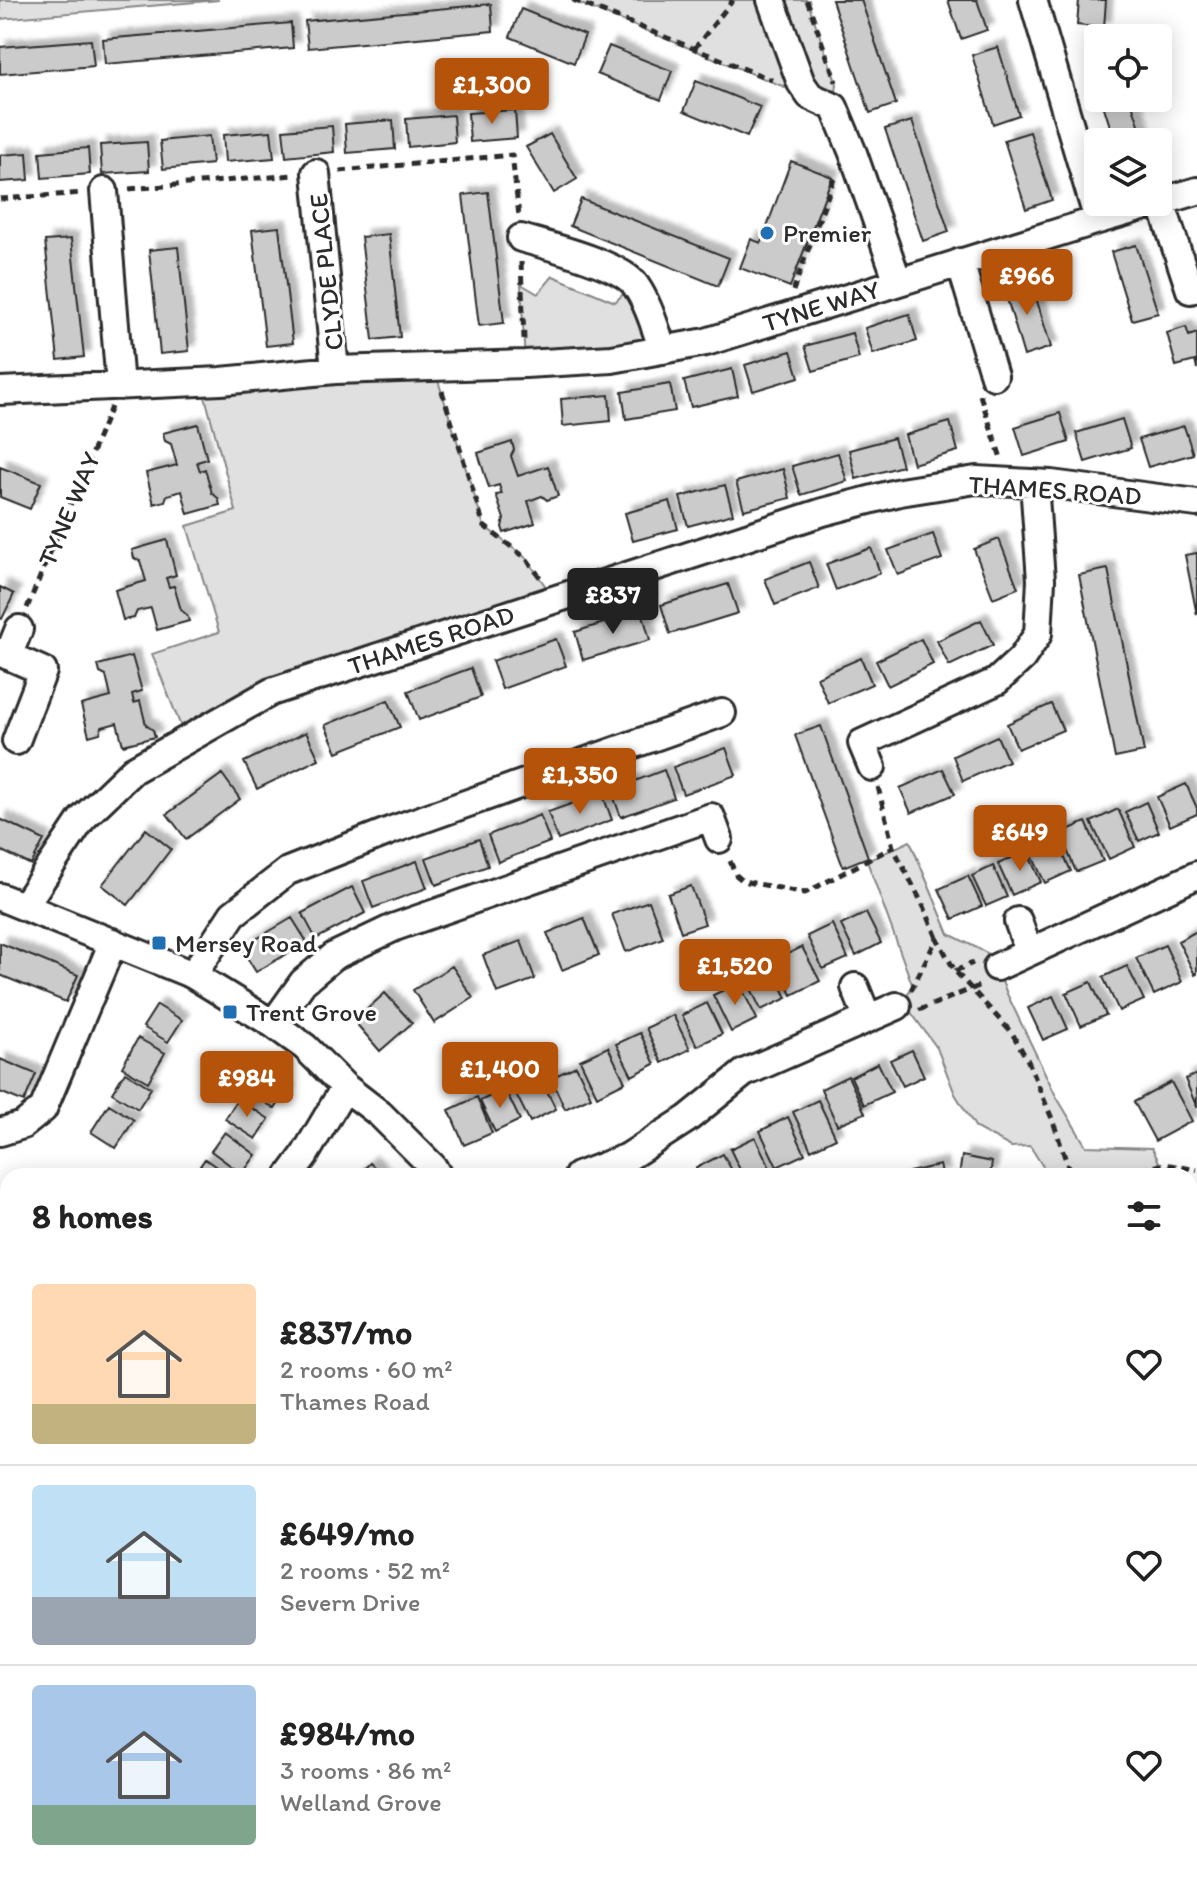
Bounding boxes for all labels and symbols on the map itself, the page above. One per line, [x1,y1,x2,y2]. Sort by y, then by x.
pin: £1,300 [427,58,557,126]
street label: CLYDE PLACE [302,192,350,352]
place label: Premier [783,217,872,249]
marker: Premier [758,224,776,242]
pin: £966 [980,249,1074,317]
street label: TYNE WAY [759,273,884,339]
street label: TYNE WAY [31,447,107,571]
street label: THAMES ROAD [967,468,1143,512]
pin: £837 [566,568,660,636]
street label: THAMES ROAD [344,598,518,682]
pin: £1,350 [515,748,645,816]
pin: £649 [973,805,1067,873]
place label: Mersey Road [175,927,318,959]
marker: Mersey Road [150,934,168,952]
pin: £1,520 [670,939,800,1007]
place label: Trent Grove [246,996,377,1028]
marker: Trent Grove [221,1003,239,1021]
pin: £1,400 [435,1042,565,1110]
pin: £984 [200,1051,294,1119]

